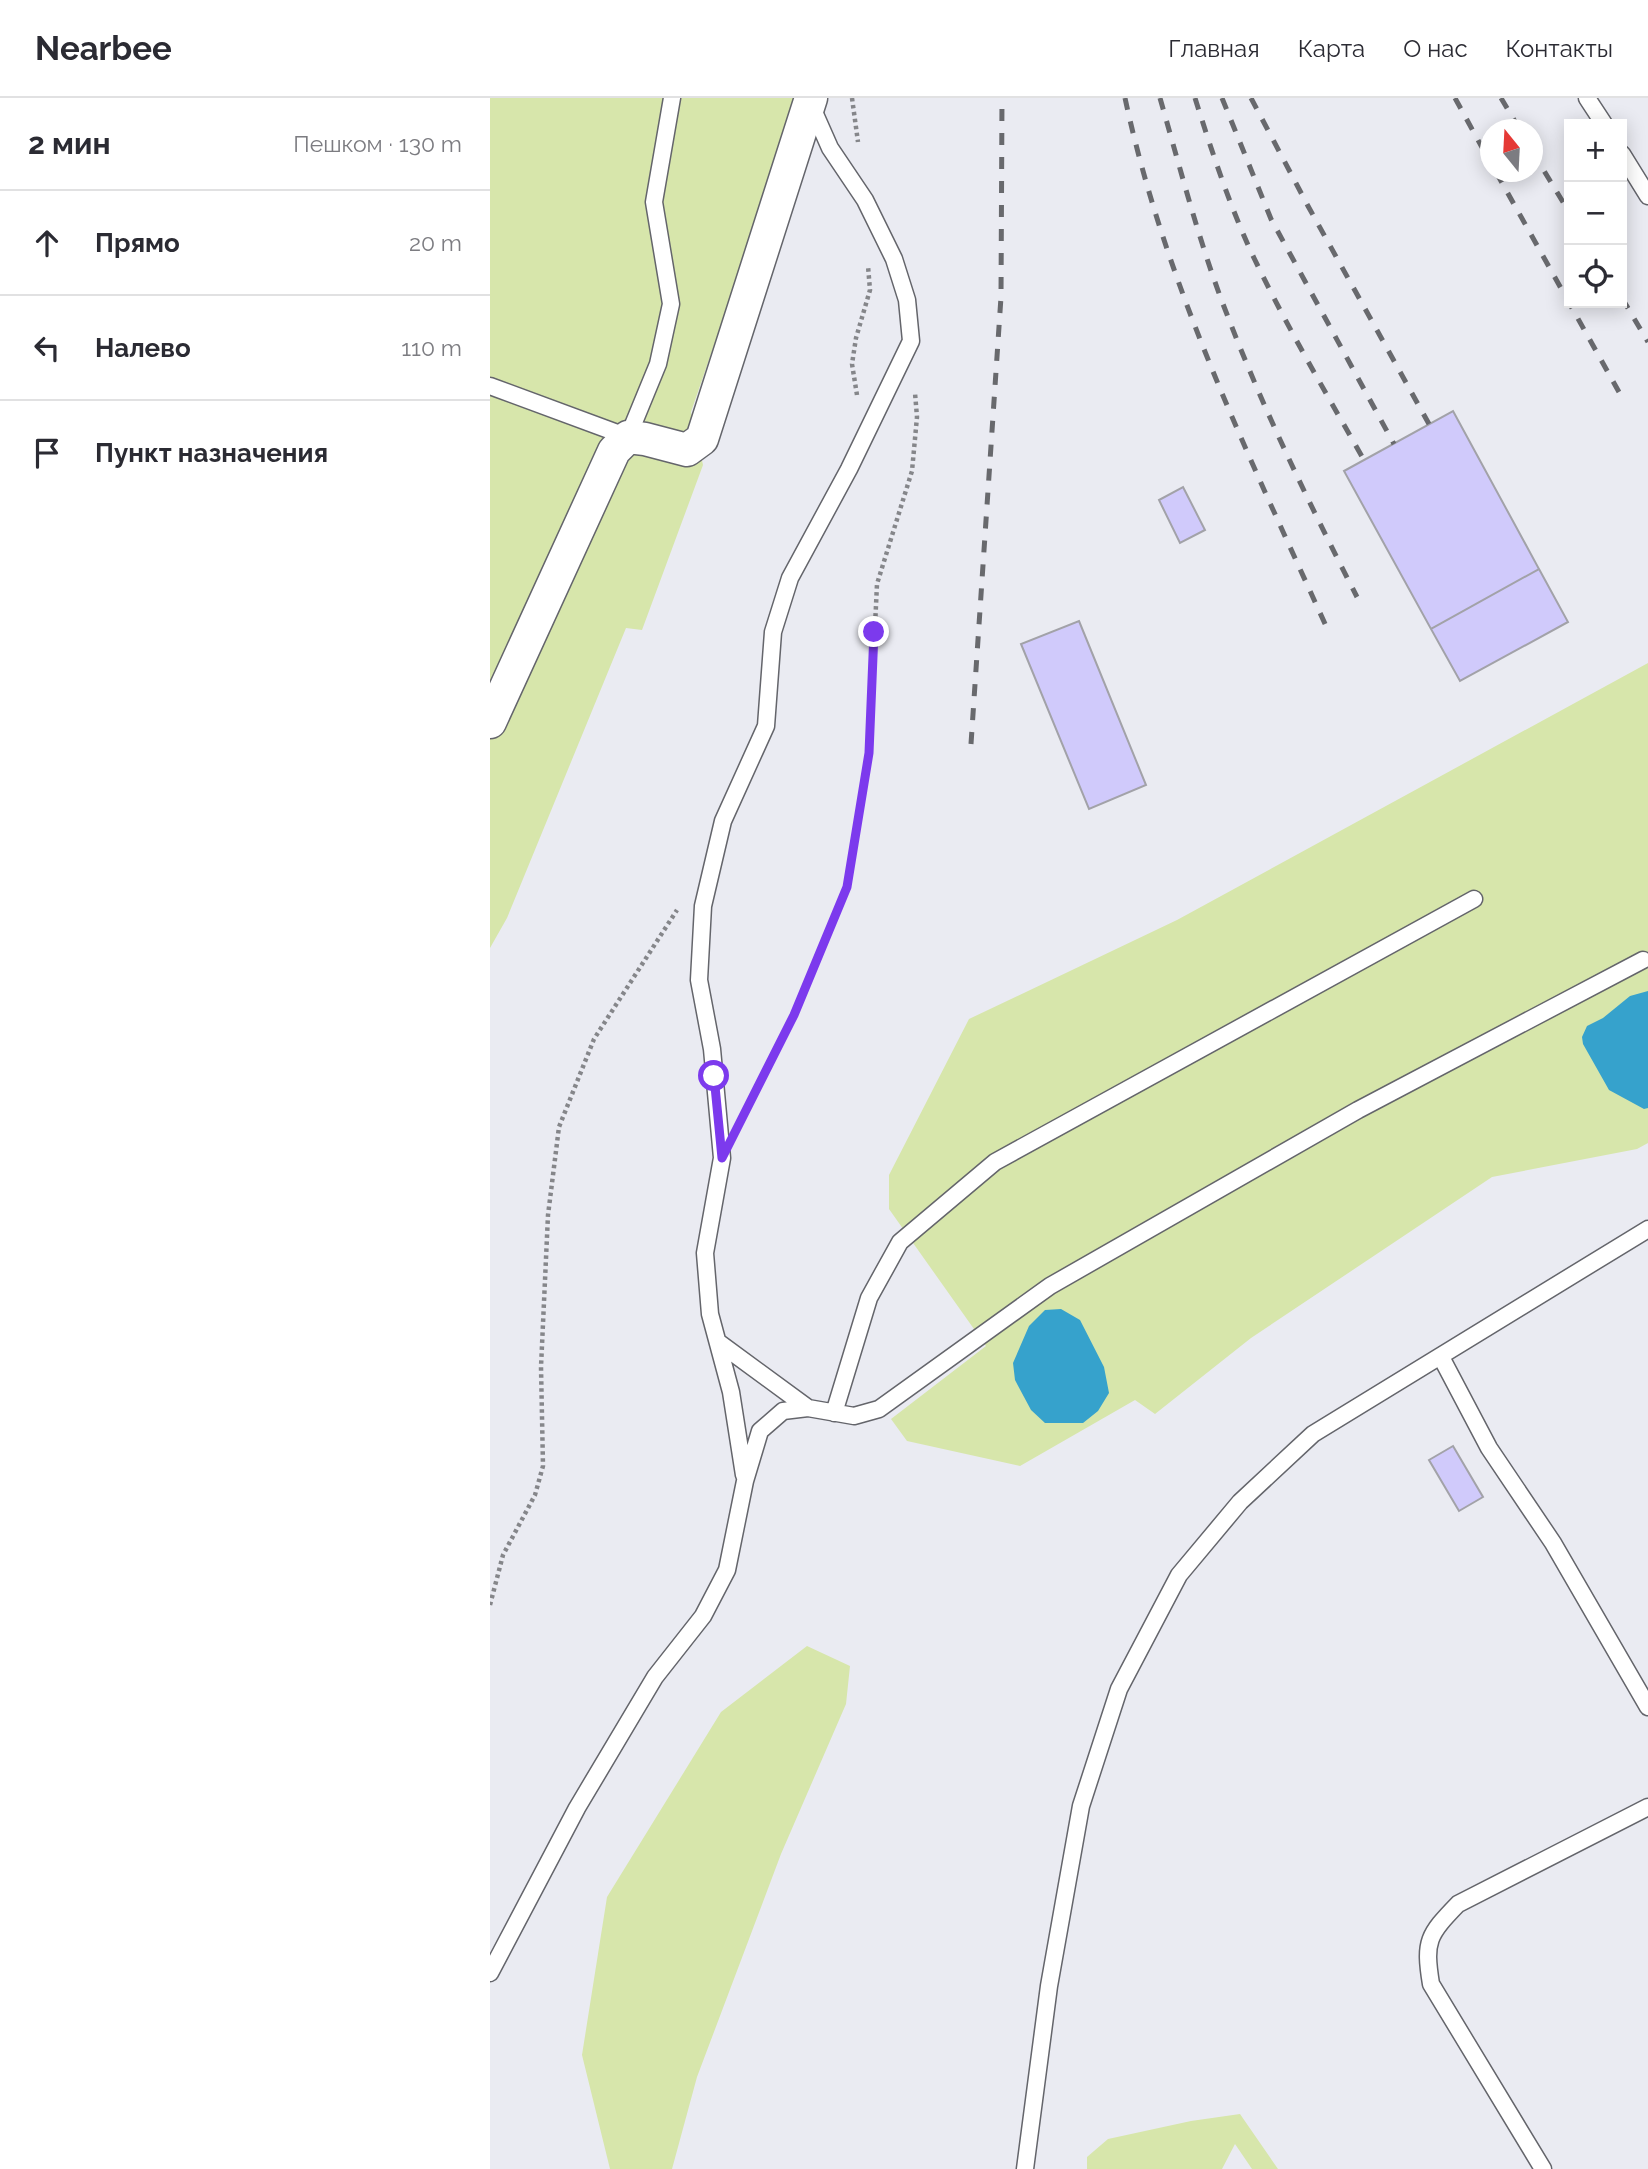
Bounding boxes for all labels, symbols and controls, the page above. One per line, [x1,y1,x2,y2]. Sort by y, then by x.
text: Nearbee [35,29,172,68]
text: Главная [1168,34,1260,63]
text: Карта [1298,34,1365,63]
text: О нас [1403,34,1468,63]
text: Контакты [1506,34,1613,63]
north arrow [1480,119,1543,182]
map controls [1564,119,1627,308]
button: + [1564,119,1627,182]
text: 2 мин [28,126,111,161]
text: Пешком · 130 m [293,130,462,157]
button: − [1564,182,1627,245]
icon: ahead [28,224,66,262]
text: Прямо [95,228,180,258]
text: 20 m [409,229,462,256]
button: locate [1564,245,1627,308]
icon: left [28,329,66,367]
text: Налево [95,333,191,363]
text: 110 m [401,334,462,361]
icon: arrive [28,434,66,472]
text: Пункт назначения [95,438,328,468]
route end [858,616,889,647]
route start [698,1060,729,1091]

